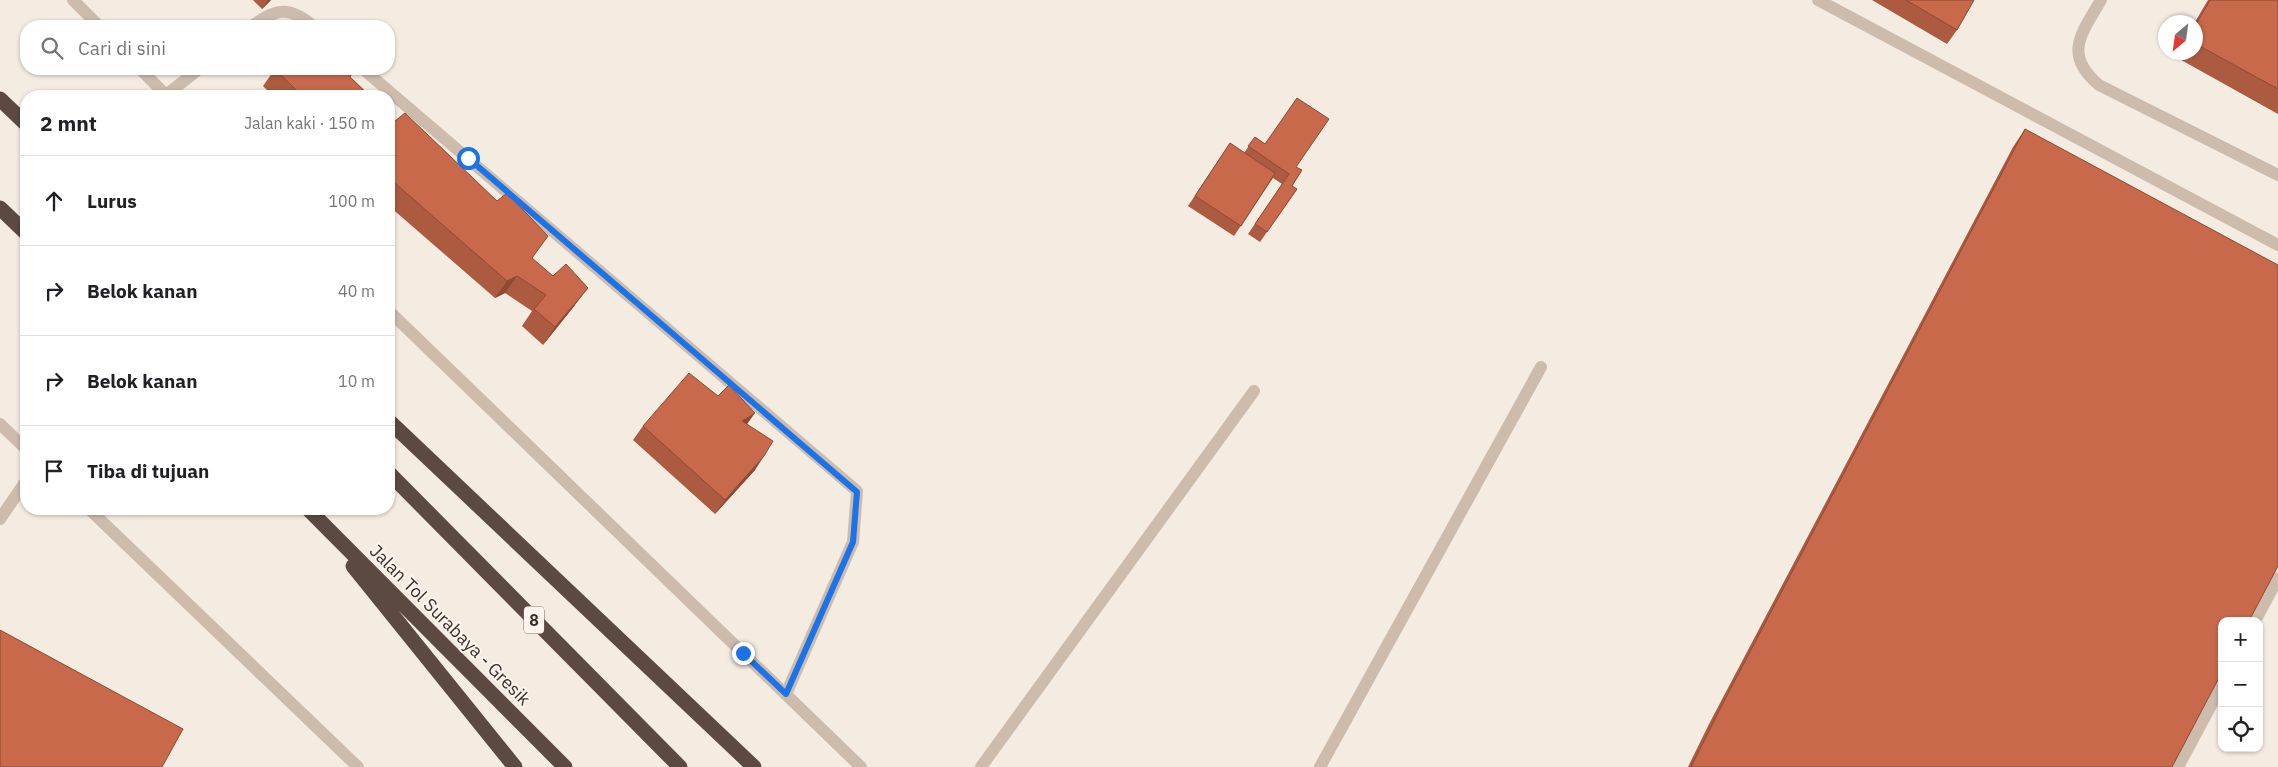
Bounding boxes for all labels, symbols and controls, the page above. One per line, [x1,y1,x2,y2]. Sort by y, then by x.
north arrow [2158,15,2203,60]
search box [20,20,395,75]
icon: search [38,34,66,62]
text: Cari di sini [78,36,166,60]
text: 2 mnt [40,109,97,137]
text: Jalan kaki · 150 m [244,113,375,133]
route start [457,147,480,170]
icon: ahead [40,187,68,215]
text: Lurus [87,189,137,213]
text: 100 m [328,191,375,211]
icon: right [40,277,68,305]
text: Belok kanan [87,279,198,303]
text: 40 m [338,281,375,301]
icon: right [40,367,68,395]
text: Belok kanan [87,369,198,393]
text: 10 m [338,371,375,391]
icon: arrive [40,457,68,485]
text: Tiba di tujuan [87,459,209,483]
street label: Jalan Tol Surabaya - Gresik [365,539,536,710]
road number: 8 [524,606,544,634]
map controls [2218,617,2263,752]
button: + [2218,617,2263,662]
route end [732,642,755,665]
button: − [2218,662,2263,707]
button: locate [2218,707,2263,752]

